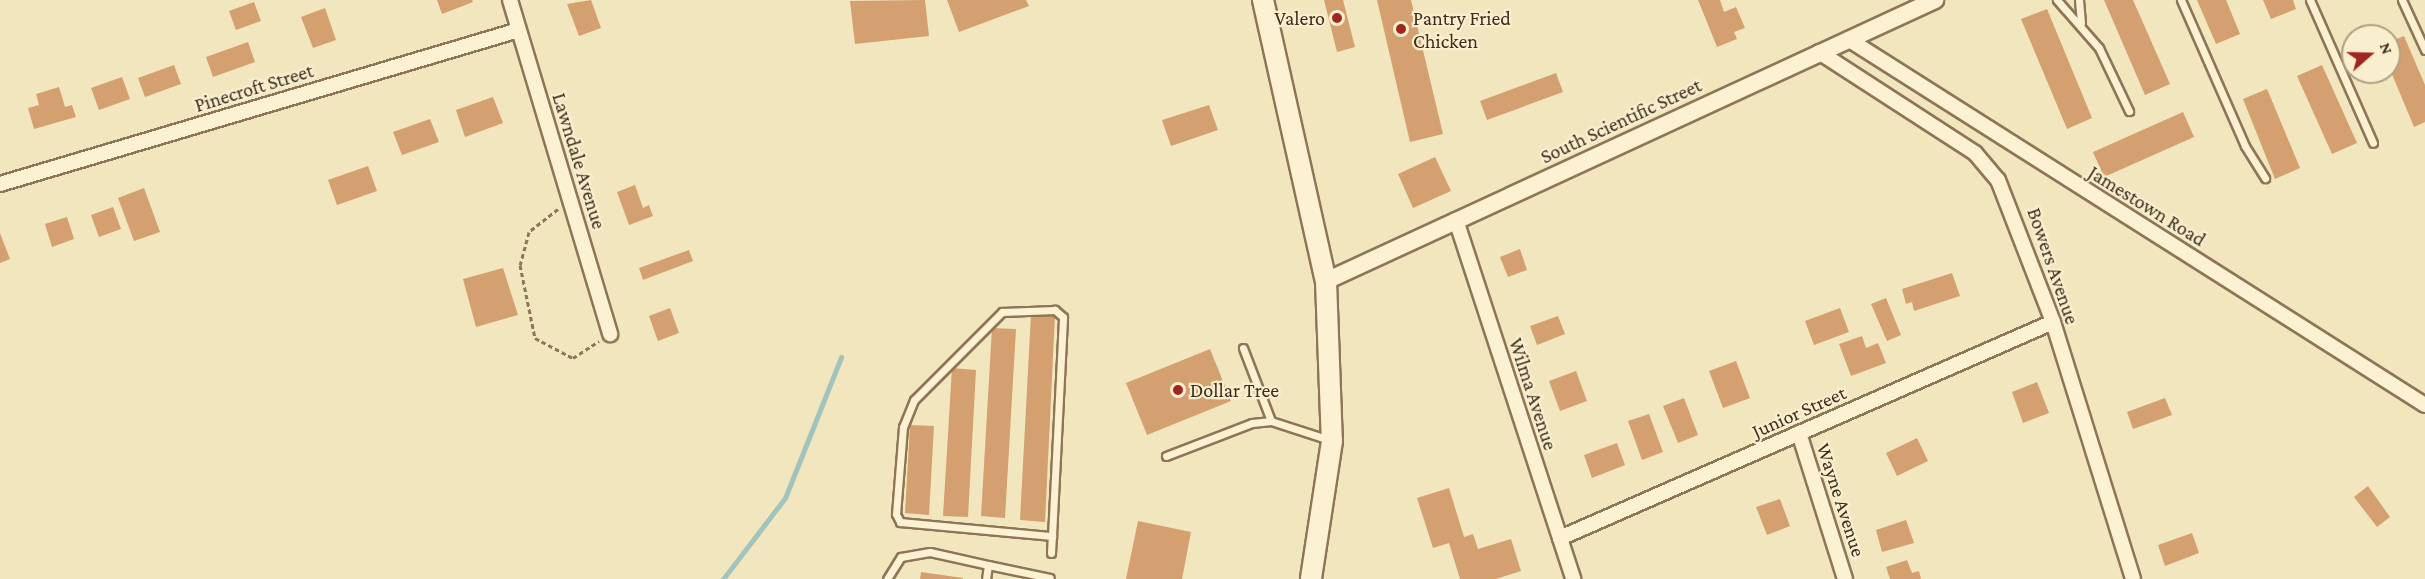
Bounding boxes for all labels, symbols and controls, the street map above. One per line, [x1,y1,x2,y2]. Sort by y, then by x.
place label: Valero [1275,6,1325,30]
place label: Pantry Fried Chicken [1413,6,1511,53]
marker: Valero [1330,11,1344,25]
marker: Pantry Fried Chicken [1394,22,1408,36]
north arrow [2341,24,2401,84]
text: N [2377,40,2396,56]
street label: Pinecroft Street [192,59,316,117]
street label: South Scientific Street [1537,73,1705,169]
street label: Lawndale Avenue [547,90,611,232]
street label: Jamestown Road [2084,160,2210,252]
street label: Bowers Avenue [2022,205,2084,327]
street label: Wilma Avenue [1504,335,1562,453]
place label: Dollar Tree [1190,378,1279,402]
street label: Junior Street [1748,381,1850,443]
marker: Dollar Tree [1171,383,1185,397]
street label: Wayne Avenue [1811,440,1871,560]

